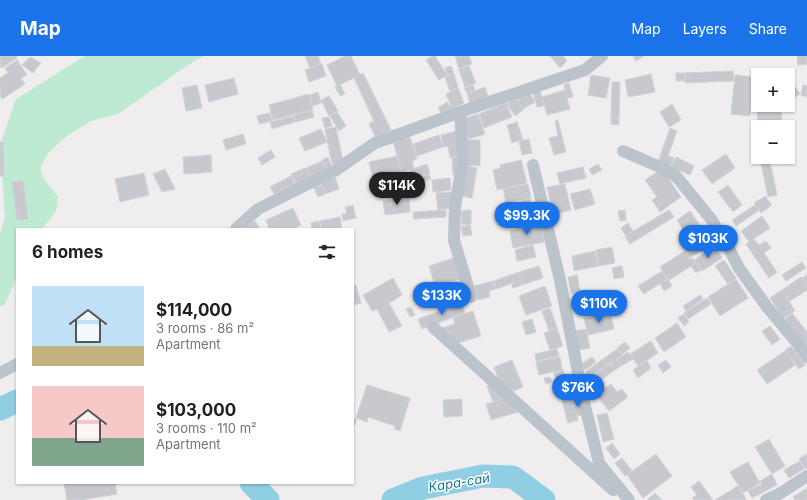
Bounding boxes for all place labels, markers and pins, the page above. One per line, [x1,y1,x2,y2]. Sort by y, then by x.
pin: $114K [369,172,425,206]
pin: $99.3K [494,202,560,236]
pin: $103K [680,225,736,259]
pin: $133K [414,282,470,316]
pin: $110K [571,290,627,324]
pin: $76K [554,374,602,408]

